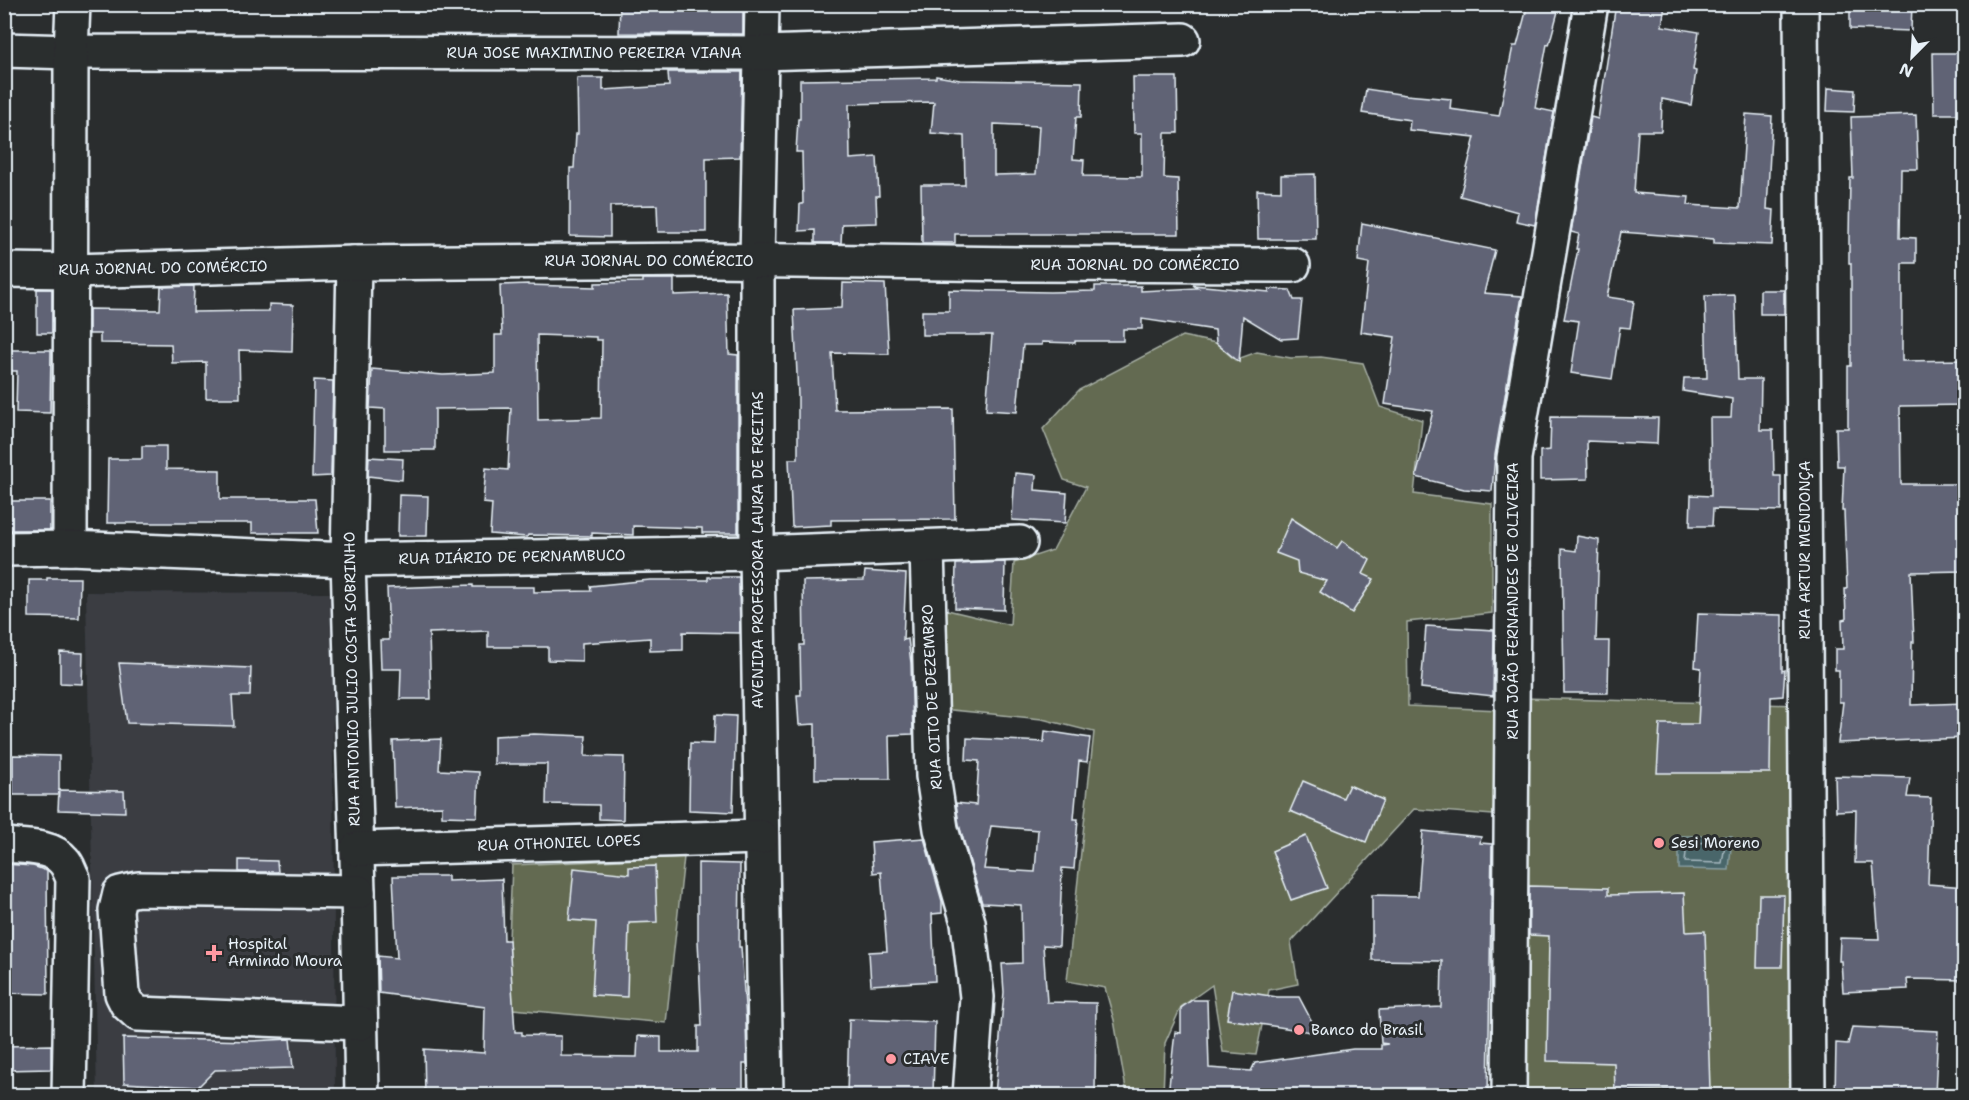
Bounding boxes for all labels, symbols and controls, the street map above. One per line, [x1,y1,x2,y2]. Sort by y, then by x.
north arrow [1882,27,1942,87]
street label: RUA JOSE MAXIMINO PEREIRA VIANA [446,43,742,63]
text: N [1896,58,1916,82]
street label: RUA JORNAL DO COMÉRCIO [544,250,754,271]
street label: RUA JORNAL DO COMÉRCIO [1030,254,1240,275]
street label: RUA JORNAL DO COMÉRCIO [58,255,268,280]
street label: AVENIDA PROFESSORA LAURA DE FREITAS [748,391,768,709]
street label: RUA ARTUR MENDONÇA [1795,461,1815,639]
street label: RUA JOÃO FERNANDES DE OLIVEIRA [1501,462,1523,740]
street label: RUA ANTONIO JULIO COSTA SOBRINHO [339,531,365,827]
street label: RUA DIÁRIO DE PERNAMBUCO [398,544,626,569]
street label: RUA OITO DE DEZEMBRO [917,604,947,790]
street label: RUA OTHONIEL LOPES [477,830,641,856]
place label: Sesi Moreno [1671,833,1760,853]
marker: Sesi Moreno [1652,836,1666,850]
place label: Hospital Armindo Moura [228,934,343,971]
marker: Hospital Armindo Moura [205,944,223,962]
place label: Banco do Brasil [1311,1020,1423,1040]
marker: Banco do Brasil [1292,1023,1306,1037]
place label: CIAVE [903,1049,950,1069]
marker: CIAVE [884,1052,898,1066]

